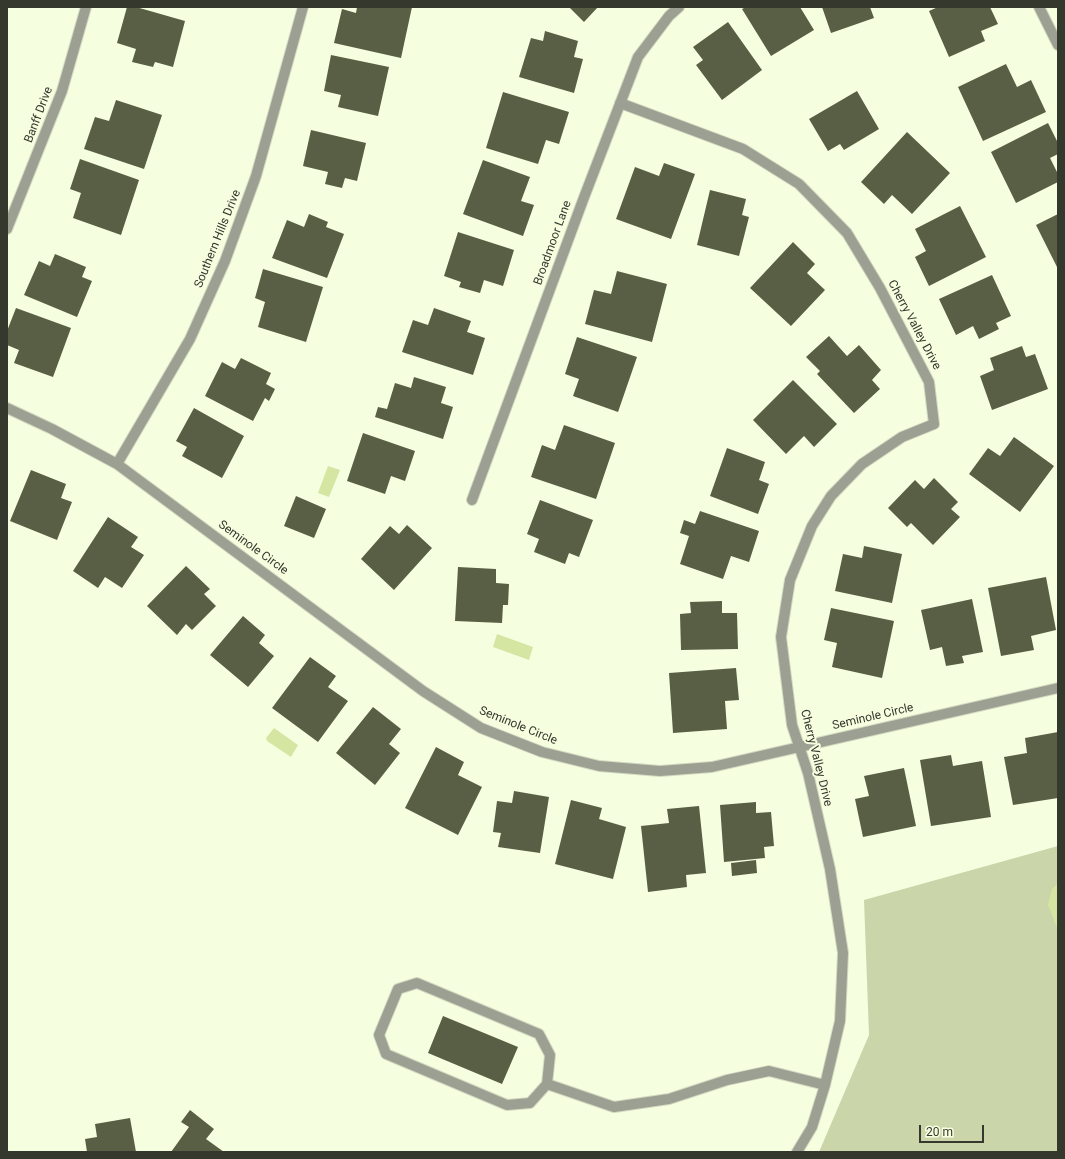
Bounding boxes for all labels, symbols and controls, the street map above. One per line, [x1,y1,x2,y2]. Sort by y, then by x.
street label: Banff Drive [22,85,56,145]
street label: Southern Hills Drive [192,188,244,290]
street label: Broadmoor Lane [531,199,575,287]
street label: Cherry Valley Drive [884,278,944,372]
street label: Seminole Circle [215,518,291,578]
street label: Seminole Circle [831,701,915,733]
street label: Seminole Circle [477,704,559,748]
street label: Cherry Valley Drive [797,708,835,808]
scale bar [921,1117,986,1143]
text: 20 m [926,1125,953,1139]

